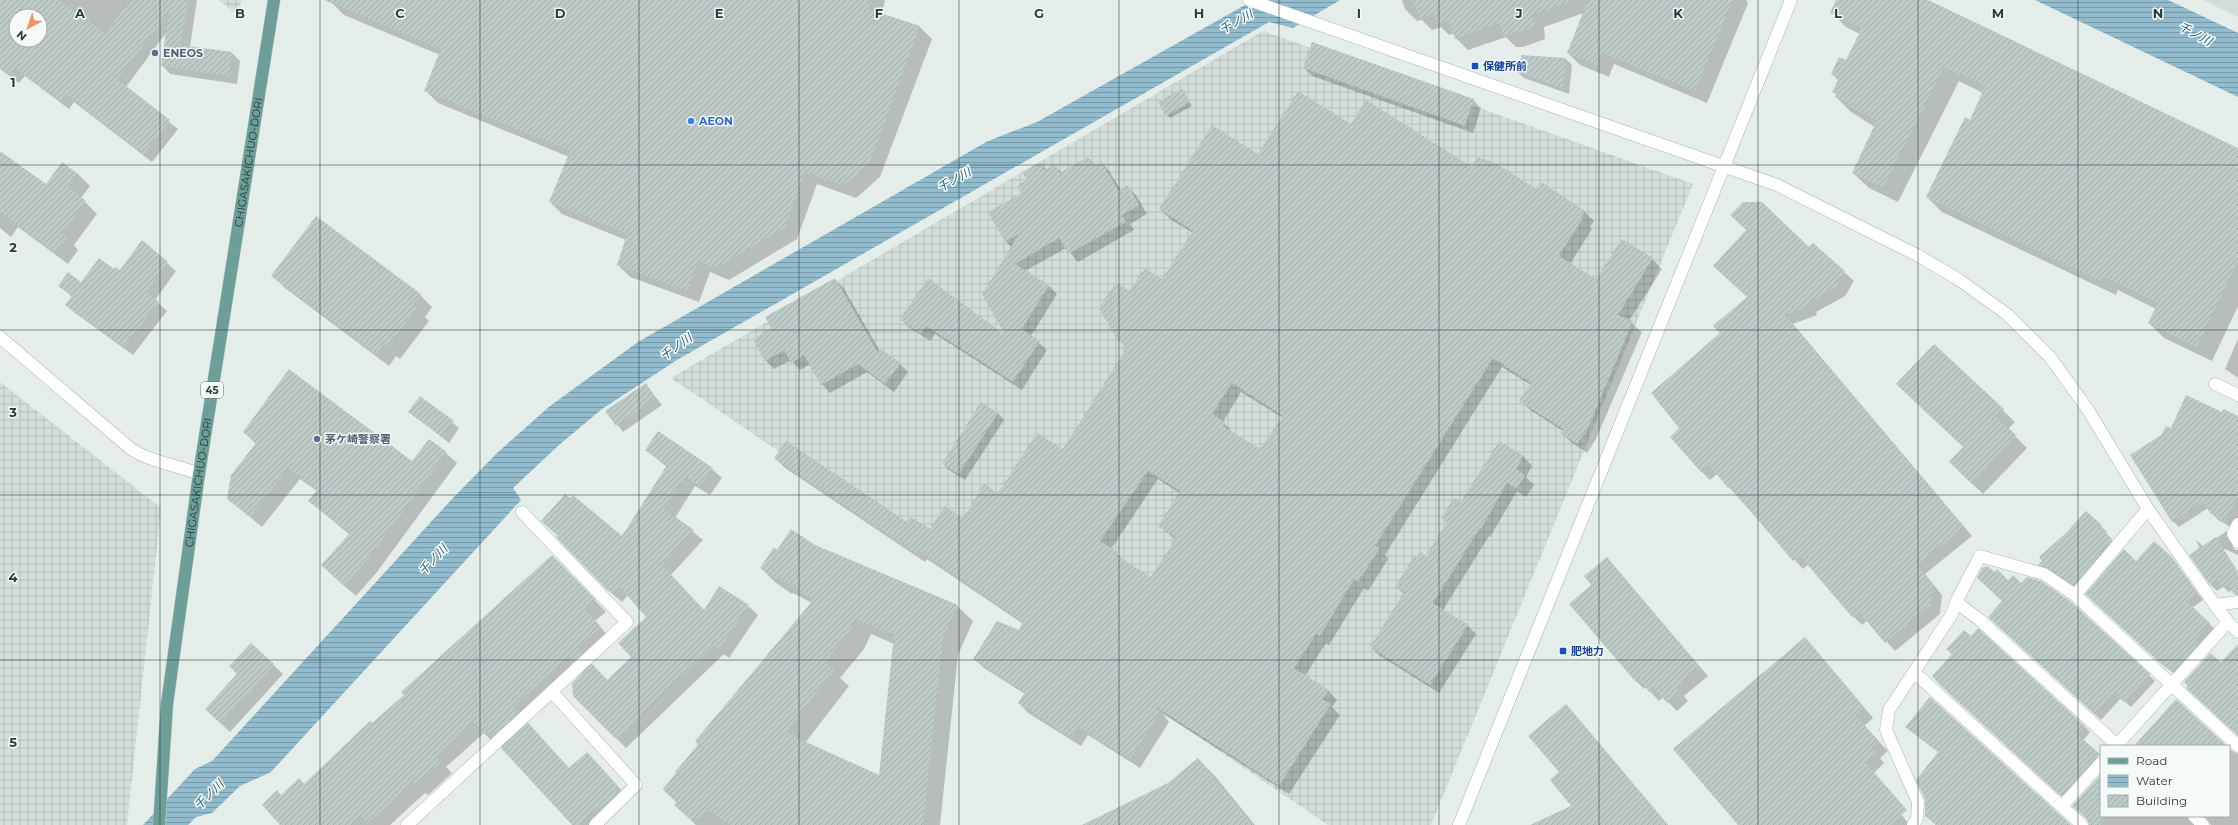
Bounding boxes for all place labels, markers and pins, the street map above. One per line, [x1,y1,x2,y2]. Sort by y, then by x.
place label: ENEOS [163,46,203,60]
marker: ENEOS [150,48,160,58]
place label: 保健所前 [1483,59,1527,73]
marker: 保健所前 [1470,61,1480,71]
place label: AEON [698,114,733,128]
marker: AEON [686,116,696,126]
place label: 茅ケ崎警察署 [325,432,391,446]
marker: 茅ケ崎警察署 [312,434,322,444]
place label: 肥地力 [1571,644,1604,658]
marker: 肥地力 [1558,646,1568,656]

